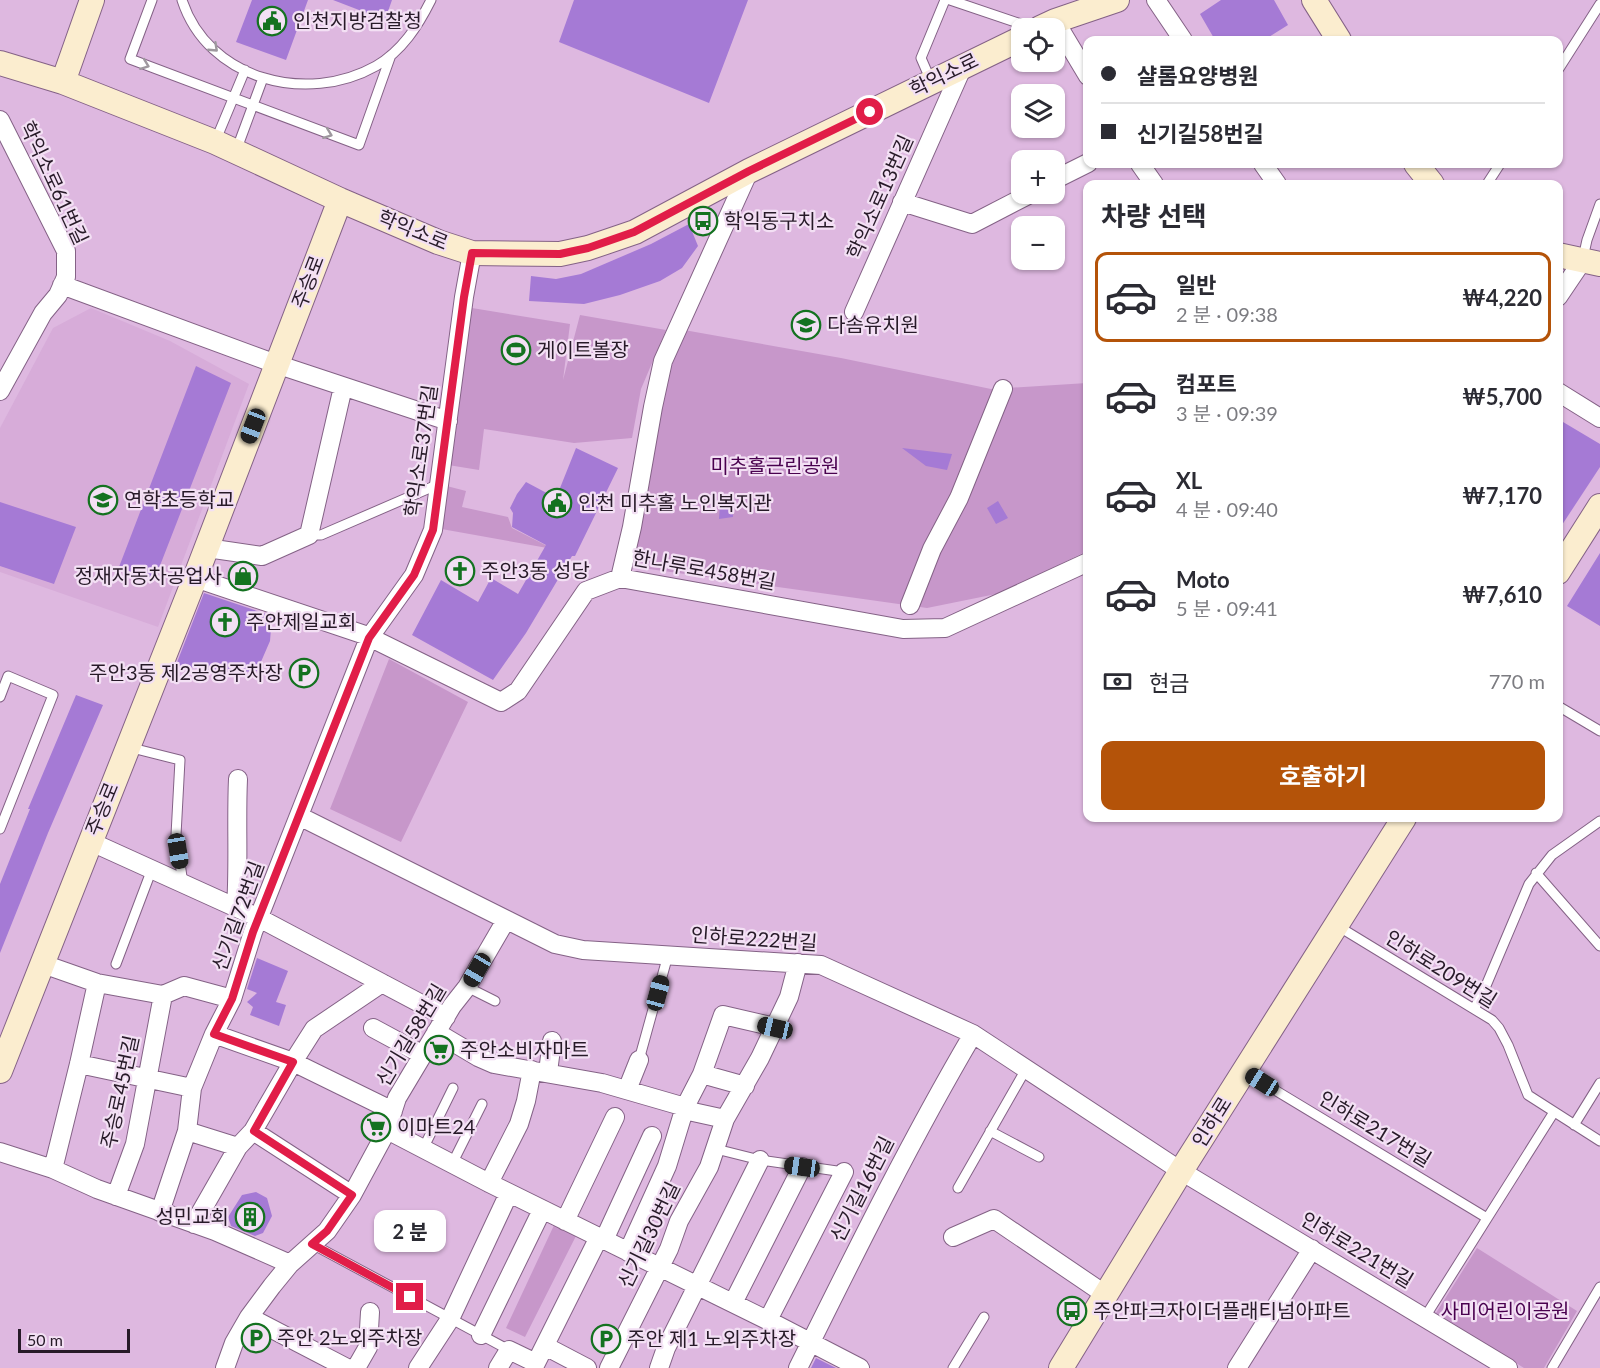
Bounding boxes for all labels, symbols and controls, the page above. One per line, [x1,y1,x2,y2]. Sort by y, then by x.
public building icon: 인천지방검찰청 [256,5,288,37]
place label: 인천지방검찰청 [293,8,422,32]
map controls [1011,18,1065,270]
button: locate [1011,18,1065,72]
one-way arrow [207,40,218,51]
street label: 학익소로 [905,47,982,101]
one-way arrow [139,58,150,70]
text: 샬롬요양병원 [1137,62,1258,89]
button: layers [1011,84,1065,138]
route start [856,98,883,125]
street label: 학익소로61번길 [16,117,94,248]
text: 신기길58번길 [1137,120,1264,147]
one-way arrow [322,127,333,139]
street label: 학익소로13번길 [841,131,917,263]
button: + [1011,150,1065,204]
text: 차량 선택 [1101,199,1207,232]
street label: 학익소로 [375,204,452,254]
bus stop icon: 학익동구치소 [687,205,719,237]
place label: 학익동구치소 [724,208,834,232]
button: − [1011,216,1065,270]
street label: 주승로 [286,252,328,312]
icon: car [1104,270,1158,324]
text: 일반 [1176,271,1216,298]
text: ₩4,220 [1462,284,1542,311]
text: 2 분 · 09:38 [1176,302,1278,326]
school or university icon: 다솜유치원 [790,309,822,341]
place label: 다솜유치원 [827,312,919,336]
sports icon: 게이트볼장 [500,334,532,366]
place label: 게이트볼장 [537,337,629,361]
icon: car [1104,369,1158,423]
text: 컴포트 [1176,370,1237,397]
street label: 학익소로37번길 [399,383,441,519]
text: ₩5,700 [1462,383,1542,410]
text: 3 분 · 09:39 [1176,401,1278,425]
car [238,406,268,446]
park label: 미추홀근린공원 [711,453,839,477]
text: XL [1176,467,1202,494]
icon: car [1104,468,1158,522]
text: ₩7,170 [1462,482,1542,509]
school or university icon: 연학초등학교 [87,484,119,516]
place label: 연학초등학교 [124,487,234,511]
public building icon: 인천 미추홀 노인복지관 [541,487,573,519]
place label: 인천 미추홀 노인복지관 [578,490,772,514]
text: 4 분 · 09:40 [1176,497,1278,521]
street label: 한나루로458번길 [631,545,778,593]
church icon: 주안3동 성당 [444,555,476,587]
place label: 주안3동 성당 [481,558,590,582]
shop icon: 정재자동차공업사 [227,560,259,592]
place label: 정재자동차공업사 [75,563,222,587]
text: Moto [1176,566,1230,593]
icon: car [1104,567,1158,621]
text: ₩7,610 [1462,581,1542,608]
text: 5 분 · 09:41 [1176,596,1278,620]
church icon: 주안제일교회 [209,606,241,638]
place label: 주안제일교회 [246,609,356,633]
parking icon: 주안3동 제2공영주차장 [288,657,320,689]
place label: 주안3동 제2공영주차장 [89,660,283,684]
icon: cash [1101,665,1134,698]
text: 현금 [1149,669,1189,696]
text: 770 m [1489,669,1545,693]
button: 호출하기 [1101,741,1545,810]
street label: 주승로 [80,779,123,839]
car [166,832,190,870]
street label: 신기길72번길 [206,857,268,974]
street label: 인하로222번길 [690,922,818,954]
street label: 인하로209번길 [1381,924,1502,1012]
car [460,950,494,990]
car [645,973,671,1013]
street label: 신기길58번길 [370,979,450,1090]
car [755,1015,795,1041]
street label: 주승로45번길 [95,1033,143,1151]
supermarket icon: 주안소비자마트 [423,1034,455,1066]
place label: 주안소비자마트 [460,1037,589,1061]
car [1242,1065,1282,1099]
street label: 인하로217번길 [1315,1085,1436,1171]
street label: 인하로 [1186,1092,1236,1151]
supermarket icon: 이마트24 [360,1111,392,1143]
place label: 이마트24 [397,1114,476,1138]
street label: 신기길16번길 [824,1132,898,1245]
car [783,1156,821,1178]
street label: 신기길30번길 [612,1178,684,1292]
building icon: 성민교회 [234,1201,266,1233]
place label: 성민교회 [155,1204,229,1228]
street label: 인하로221번길 [1297,1206,1418,1292]
callout: 2 분 [374,1210,446,1252]
text: 2 분 [393,1219,427,1243]
route end [396,1283,423,1310]
bus stop icon: 주안파크자이더플래티넘아파트 [1056,1295,1088,1327]
place label: 주안파크자이더플래티넘아파트 [1093,1298,1351,1322]
park label: 사미어린이공원 [1441,1298,1569,1322]
parking icon: 주안 2노외주차장 [240,1322,272,1354]
parking icon: 주안 제1 노외주차장 [590,1323,622,1355]
place label: 주안 2노외주차장 [277,1325,423,1349]
scale bar [18,1326,130,1354]
place label: 주안 제1 노외주차장 [627,1326,796,1350]
text: 50 m [27,1330,63,1349]

